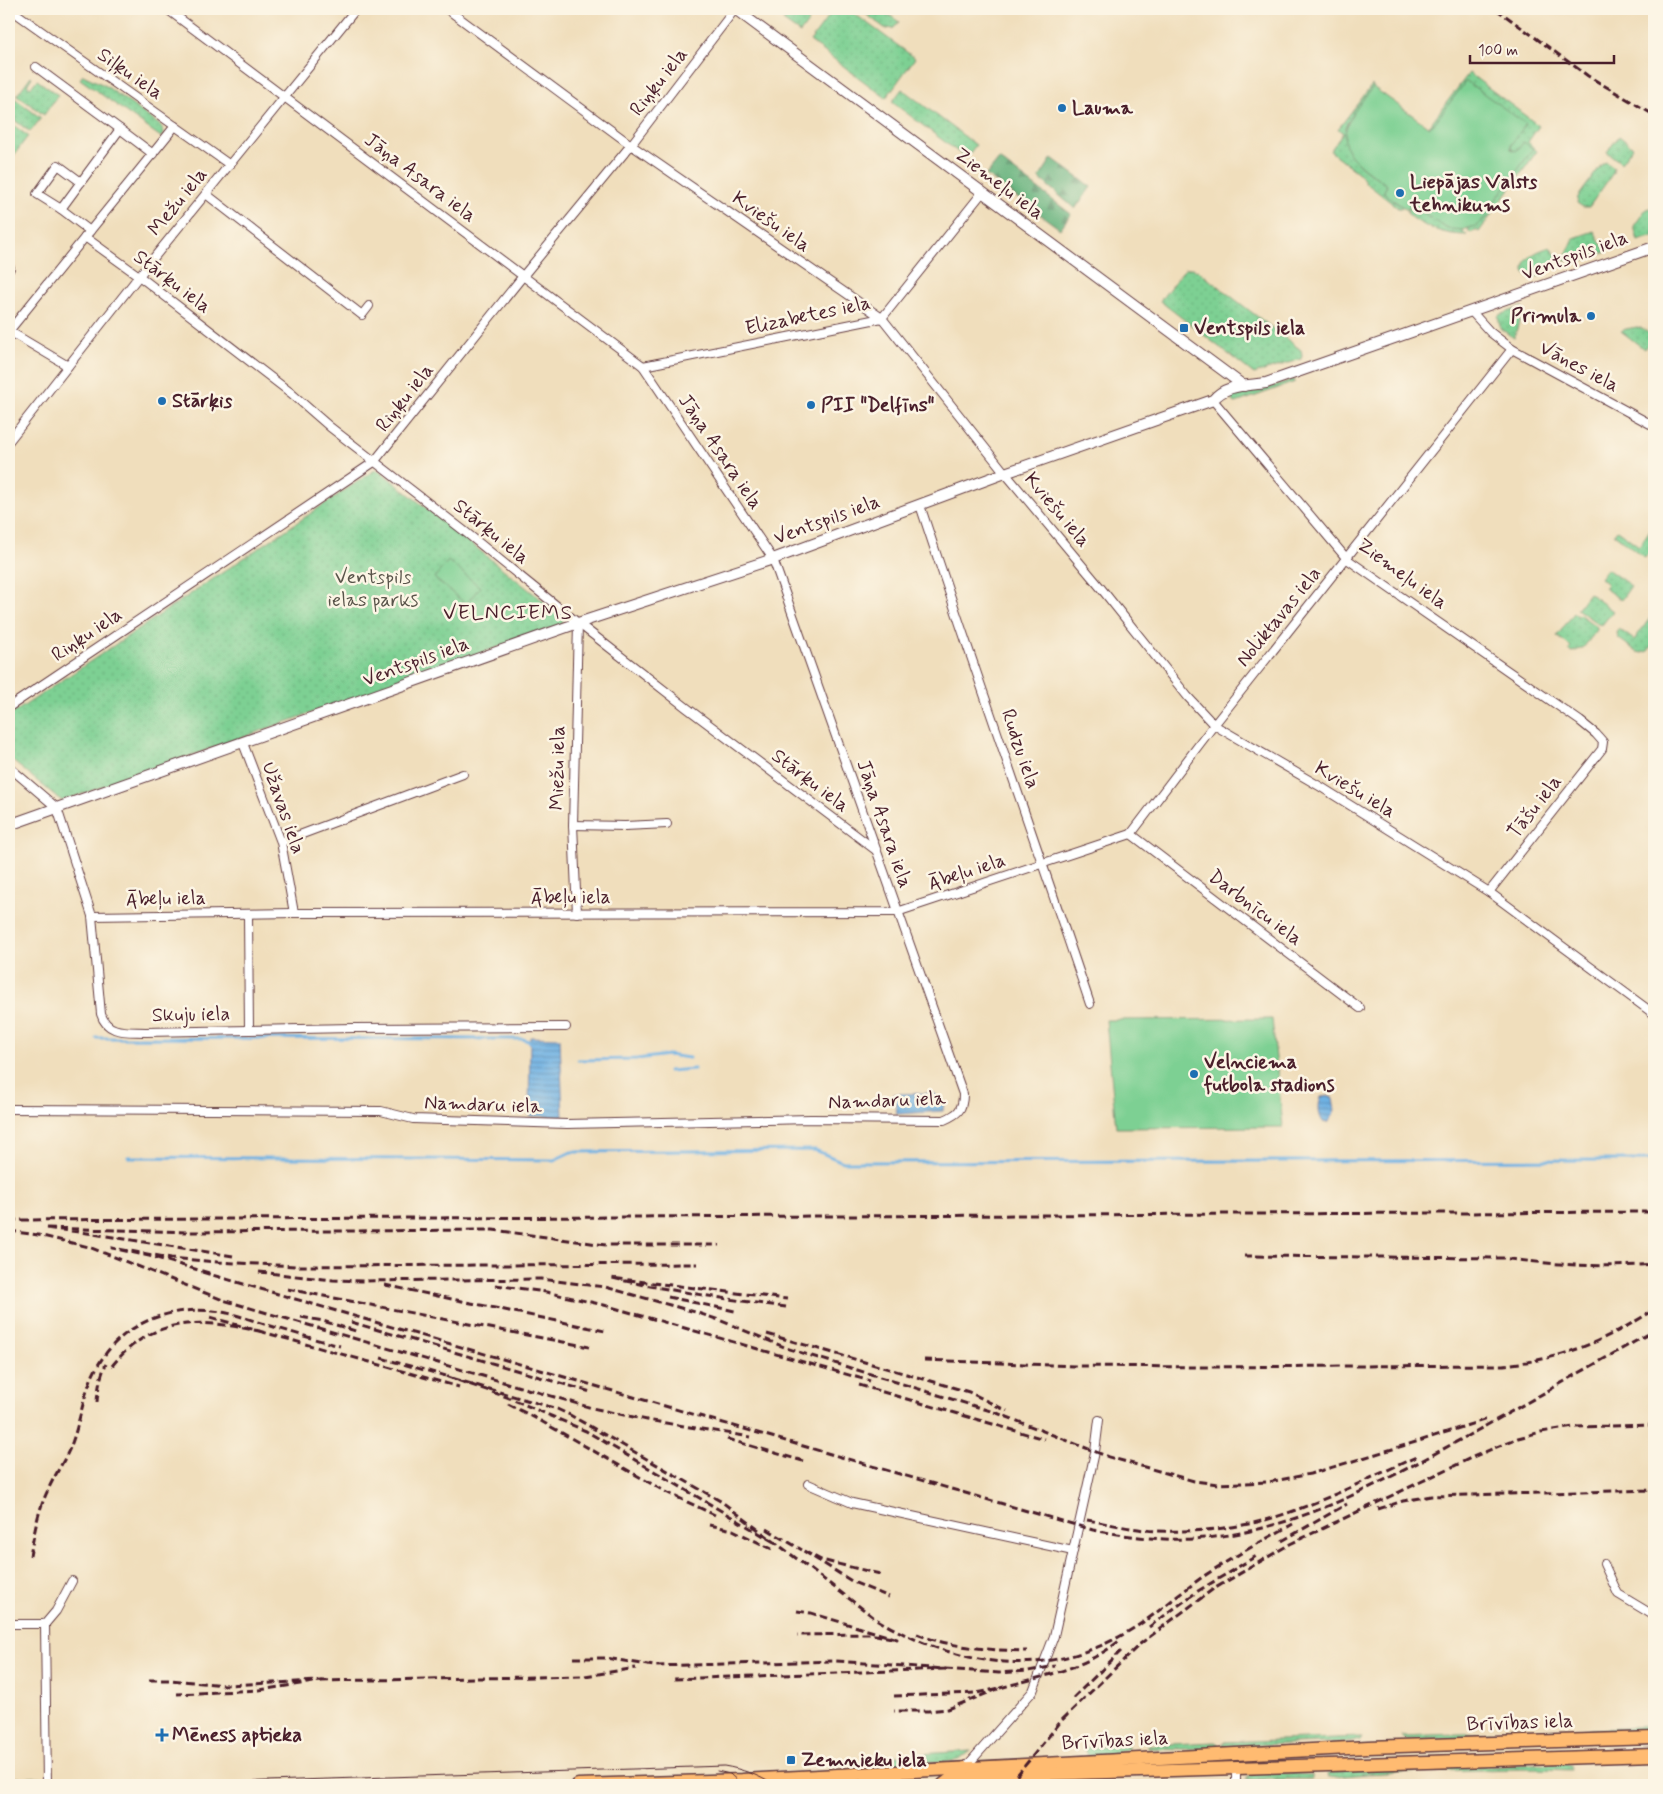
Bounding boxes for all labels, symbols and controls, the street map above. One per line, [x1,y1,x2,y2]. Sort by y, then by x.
scale bar [1470,32,1614,64]
text: 100 m [1478,41,1518,61]
street label: Siļķu iela [92,42,168,106]
street label: Riņķu iela [624,42,694,122]
place label: Lauma [1072,95,1134,122]
marker: Lauma [1056,102,1068,114]
street label: Jāņa Asara iela [358,127,482,229]
street label: Ziemeļu iela [949,141,1049,227]
street label: Mežu iela [142,162,214,242]
place label: Liepājas Valsts tehnikums [1409,169,1538,219]
street label: Kviešu iela [726,185,816,259]
marker: Liepājas Valsts tehnikums [1394,187,1406,199]
street label: Ventspils iela [1518,224,1632,288]
street label: Stārķu iela [128,244,216,320]
street label: Elizabetes iela [743,290,873,342]
place label: Primula [1511,303,1582,330]
marker: Primula [1585,310,1597,322]
place label: Ventspils iela [1194,315,1305,342]
marker: Ventspils iela [1178,322,1190,334]
street label: Vānes iela [1535,335,1623,399]
street label: Riņķu iela [370,358,440,438]
place label: Stārķis [172,388,232,415]
street label: Jāņa Asara iela [671,389,769,515]
place label: PII "Delfīns" [821,392,935,419]
marker: Stārķis [156,395,168,407]
marker: PII "Delfīns" [805,399,817,411]
street label: Kviešu iela [1018,467,1096,553]
street label: Ventspils iela [770,488,884,552]
street label: Stārķu iela [447,493,535,571]
street label: Ziemeļu iela [1351,532,1453,616]
street label: Noliktavas iela [1230,561,1328,673]
park label: Ventspils ielas parks [328,564,419,614]
district label: VELNCIEMS [443,599,573,627]
street label: Riņķu iela [46,601,128,669]
street label: Ventspils iela [359,630,473,694]
street label: Rudzu iela [994,706,1046,792]
street label: Miežu iela [544,725,572,811]
street label: Stārķu iela [766,743,854,819]
street label: Kviešu iela [1309,755,1401,825]
street label: Jāņa Asara iela [849,756,919,892]
street label: Užavas iela [255,758,311,858]
street label: Tāšu iela [1502,769,1568,845]
street label: Ābeļu iela [925,847,1009,897]
street label: Darbnīcu iela [1202,864,1308,952]
street label: Ābeļu iela [531,884,611,911]
street label: Ābeļu iela [126,885,206,913]
street label: Skuju iela [152,1001,230,1029]
place label: Velnciema futbola stadions [1203,1049,1335,1099]
marker: Velnciema futbola stadions [1188,1068,1200,1080]
street label: Namdaru iela [828,1085,947,1117]
street label: Namdaru iela [424,1089,543,1121]
street label: Brīvības iela [1466,1708,1574,1738]
place label: Mēness aptieka [172,1722,302,1749]
street label: Brīvības iela [1061,1725,1169,1757]
marker: Mēness aptieka [156,1729,168,1741]
place label: Zemnieku iela [801,1747,927,1774]
marker: Zemnieku iela [785,1754,797,1766]

